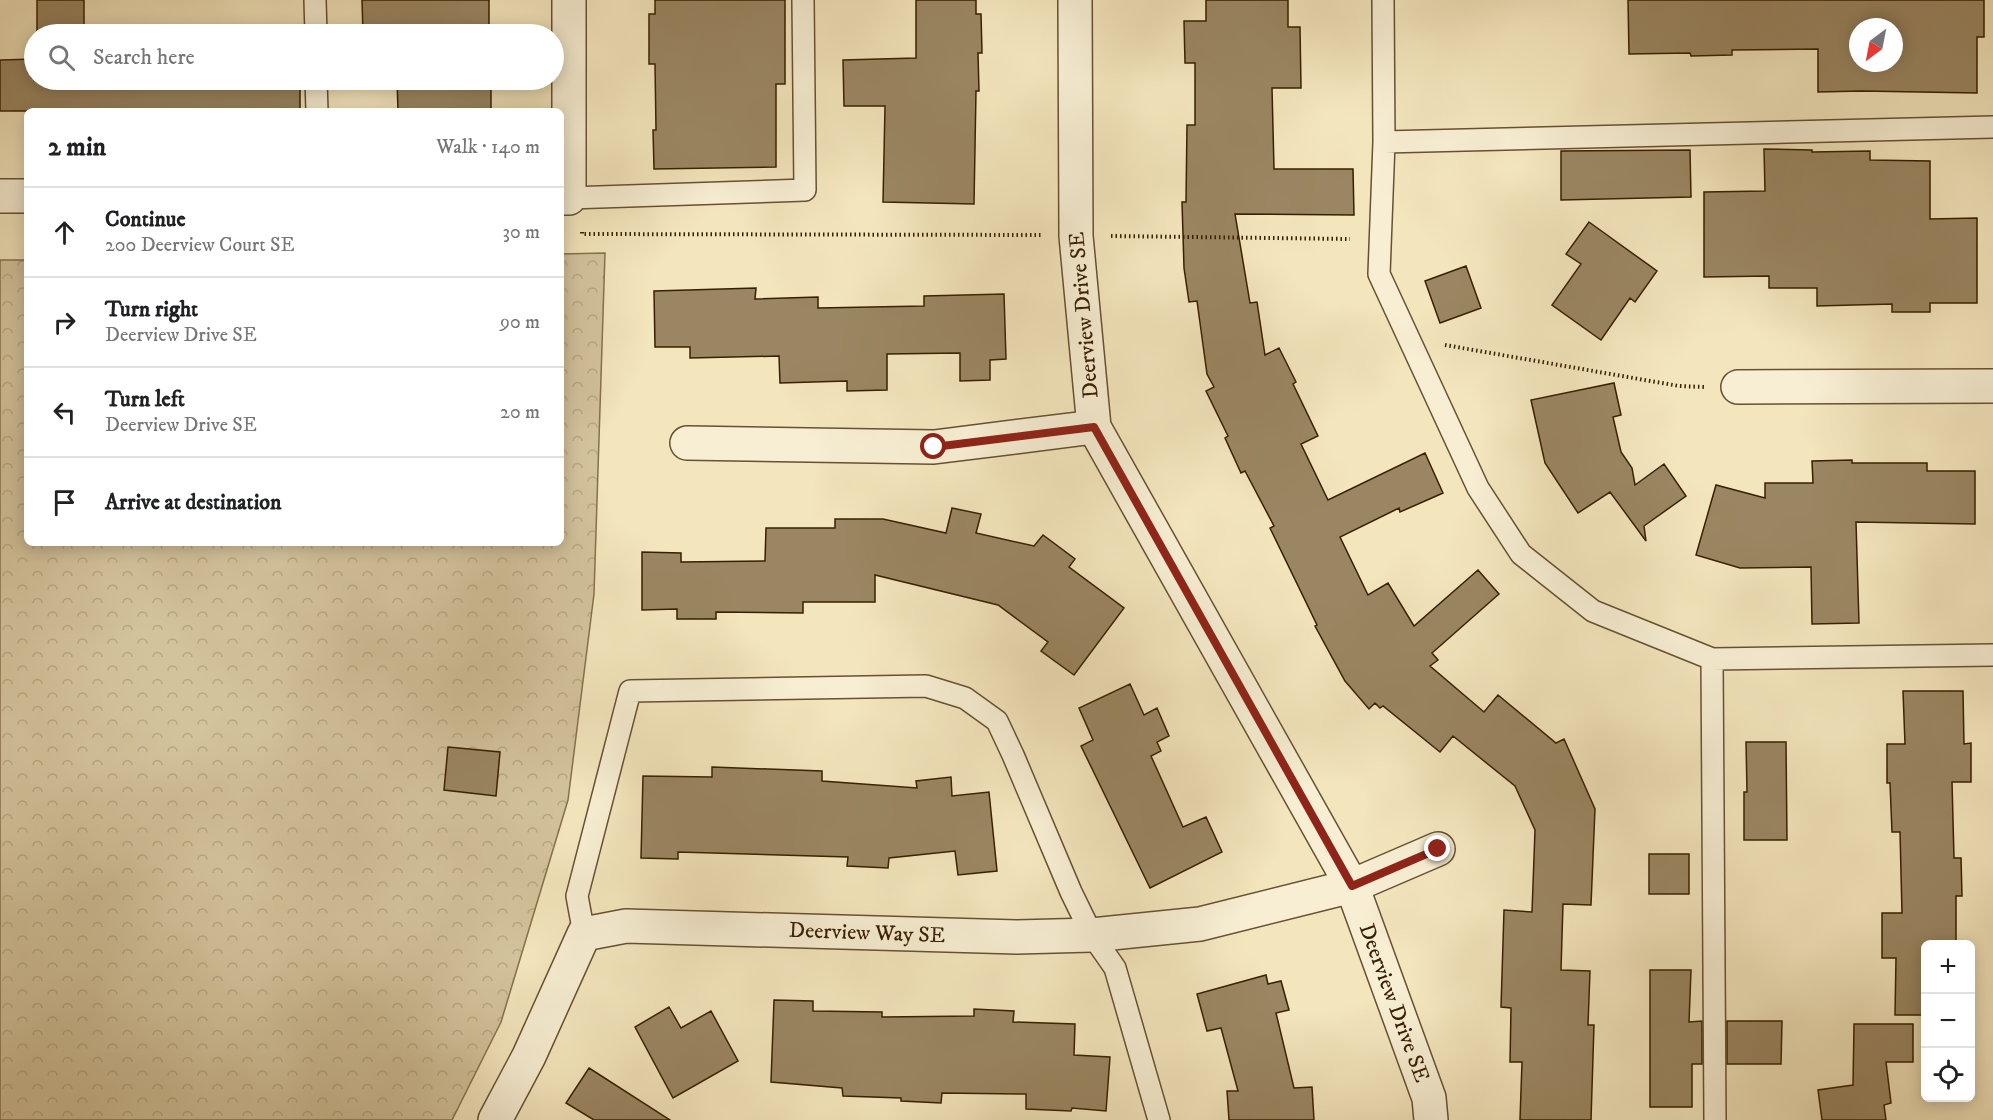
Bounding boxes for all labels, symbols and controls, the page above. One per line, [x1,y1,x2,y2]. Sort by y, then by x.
north arrow [1849,18,1903,72]
search box [24,24,564,90]
icon: search [45,41,78,74]
text: Search here [93,44,195,71]
text: 2 min [48,131,106,164]
text: Walk · 140 m [436,135,540,160]
text: Continue [105,206,186,233]
icon: ahead [48,216,81,249]
text: 30 m [502,220,540,245]
street label: Deerview Drive SE [1063,231,1105,399]
text: 200 Deerview Court SE [105,233,295,258]
text: Turn right [105,296,198,323]
icon: right [48,306,81,339]
text: 90 m [500,310,540,335]
text: Deerview Drive SE [105,323,257,348]
text: Turn left [105,386,185,413]
icon: left [48,396,81,429]
text: 20 m [500,400,540,425]
text: Deerview Drive SE [105,413,257,438]
route start [920,433,946,459]
icon: arrive [48,486,81,519]
text: Arrive at destination [105,489,282,516]
route end [1424,835,1450,861]
street label: Deerview Way SE [788,917,946,949]
street label: Deerview Drive SE [1353,920,1435,1086]
map controls [1921,940,1975,1102]
button: + [1921,940,1975,994]
button: − [1921,994,1975,1048]
button: locate [1921,1048,1975,1102]

